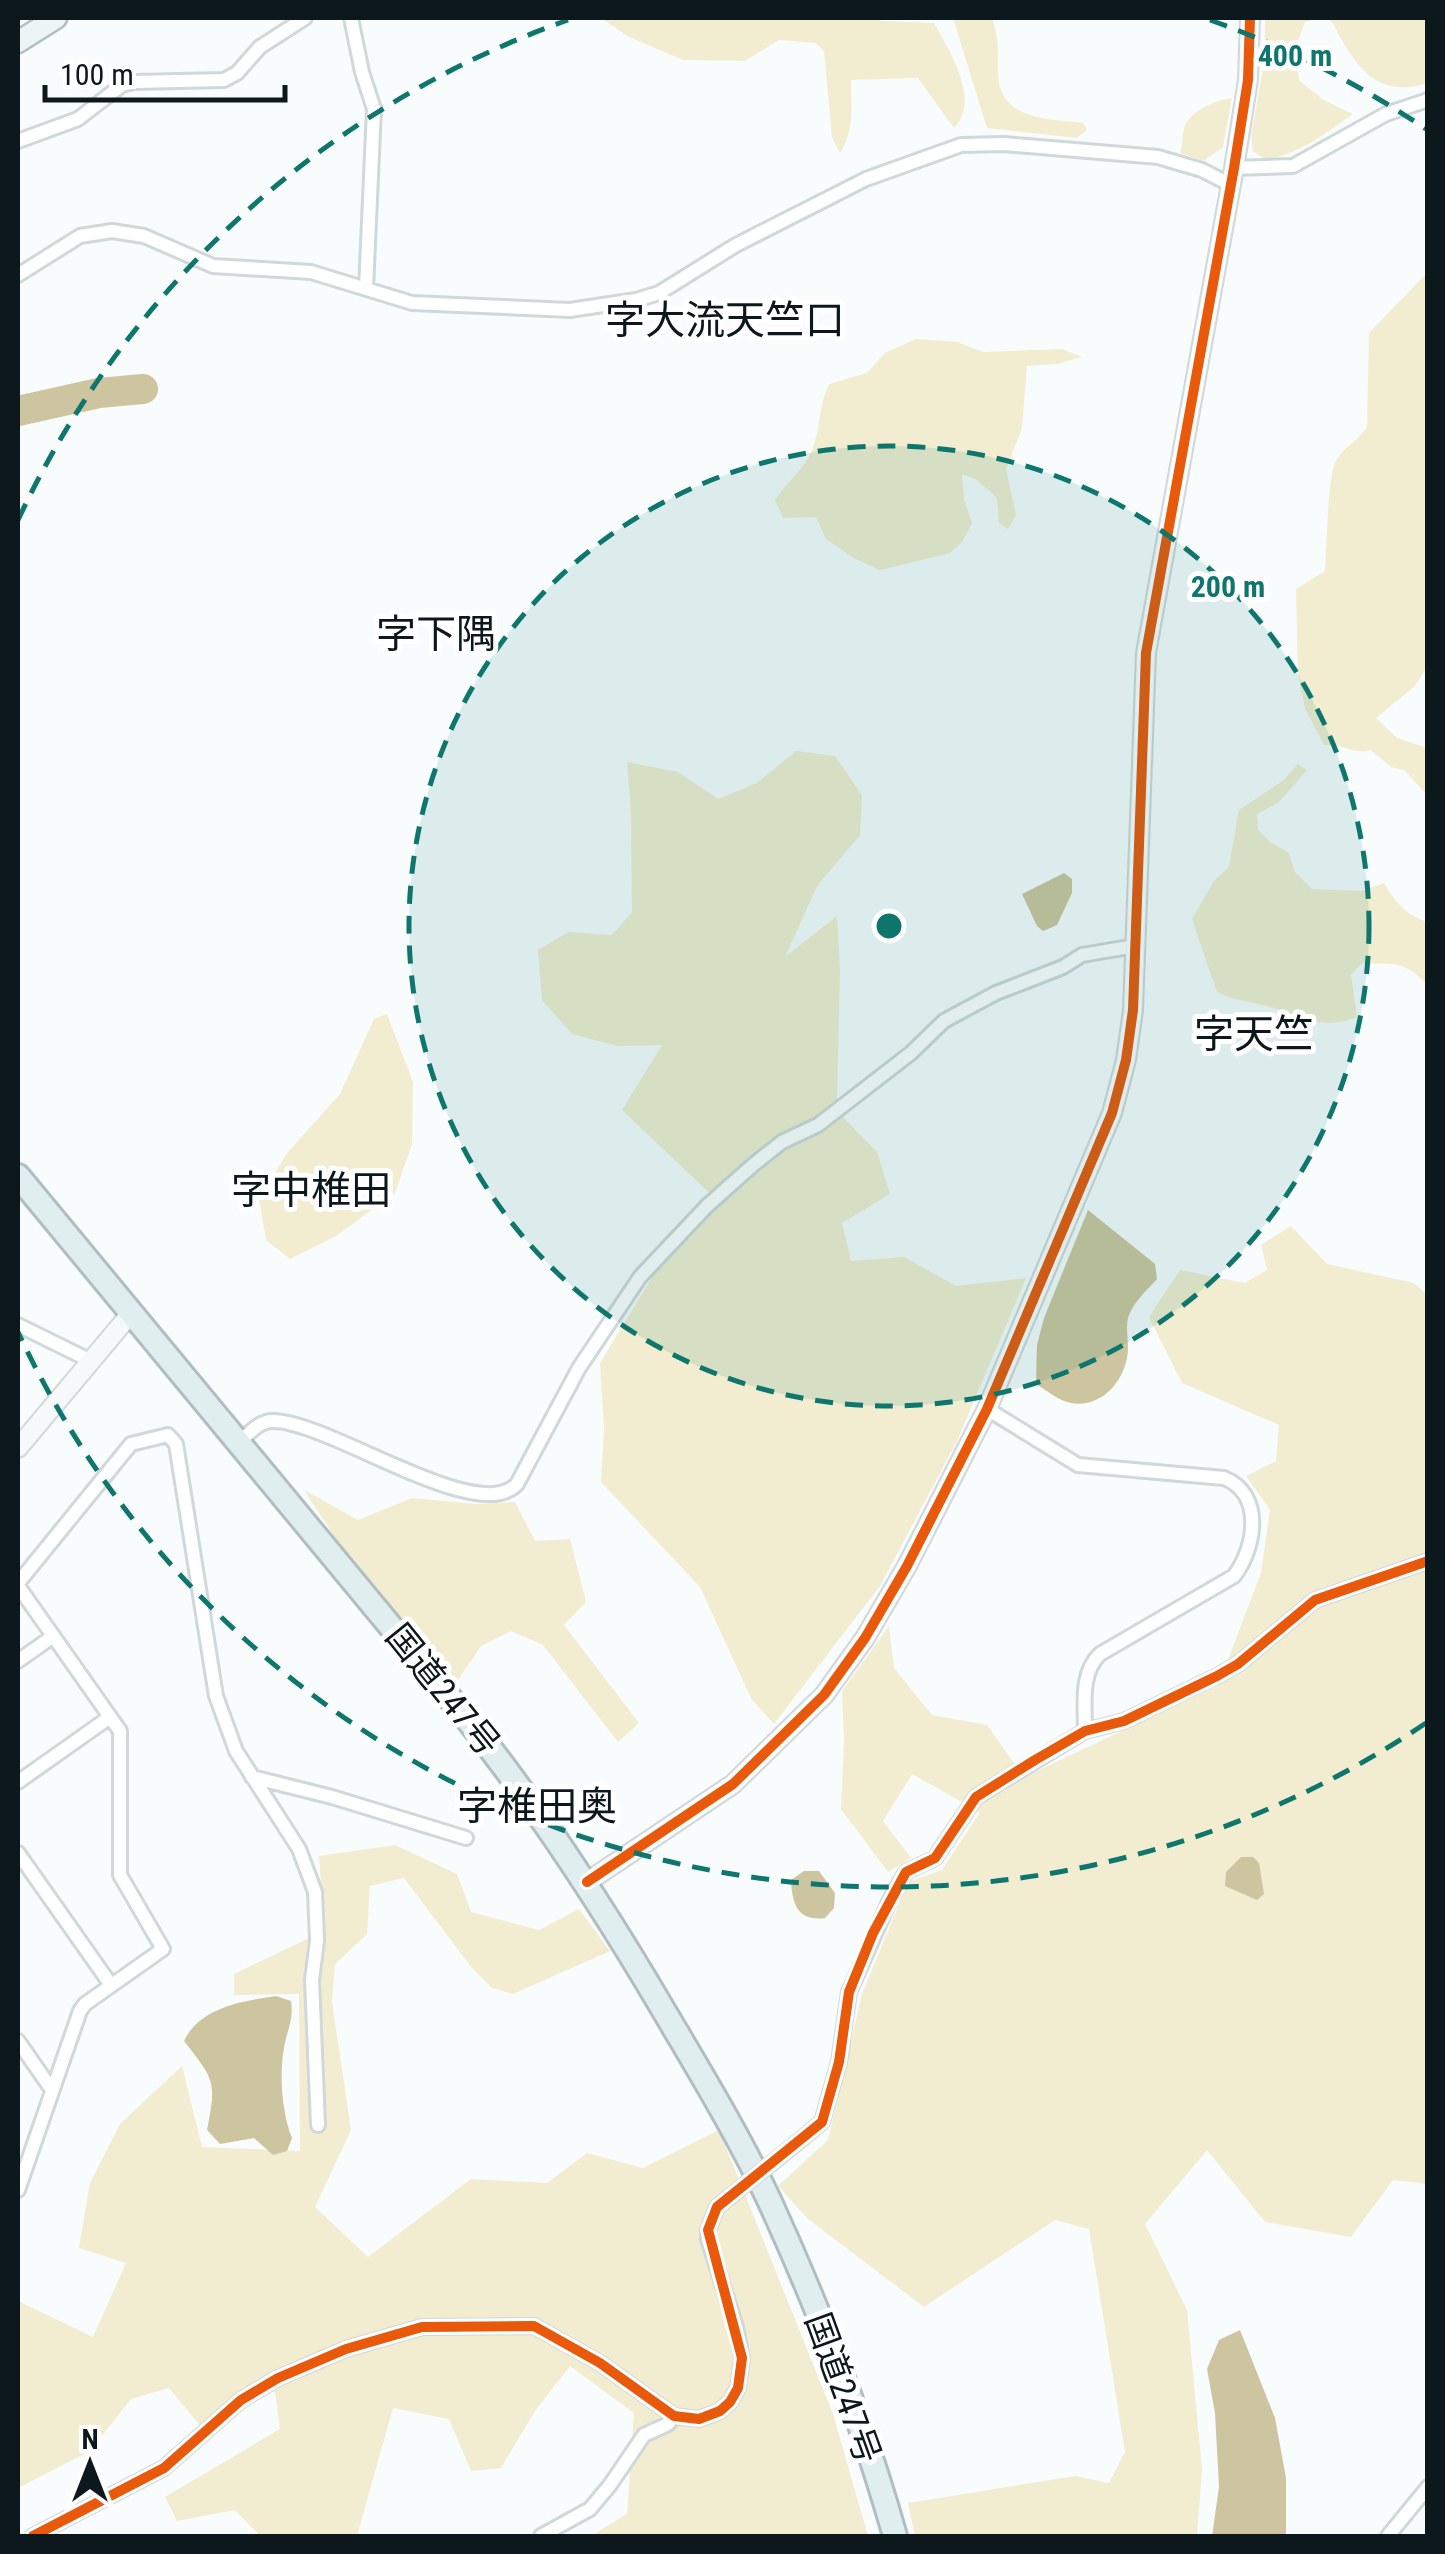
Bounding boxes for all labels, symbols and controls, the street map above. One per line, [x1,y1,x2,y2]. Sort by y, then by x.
text: 400 m [1258,38,1332,73]
scale bar [45,40,285,102]
text: 100 m [60,57,134,92]
district label: 字大流天竺口 [605,297,845,344]
text: 200 m [1191,569,1265,604]
district label: 字下隅 [376,611,496,658]
centre of rings [871,908,907,944]
district label: 字天竺 [1194,1011,1314,1058]
district label: 字中椎田 [231,1167,391,1214]
street label: 国道247号 [377,1616,508,1764]
district label: 字椎田奥 [457,1783,617,1830]
street label: 国道247号 [796,2307,889,2469]
north arrow [40,2414,140,2514]
text: N [81,2423,99,2456]

